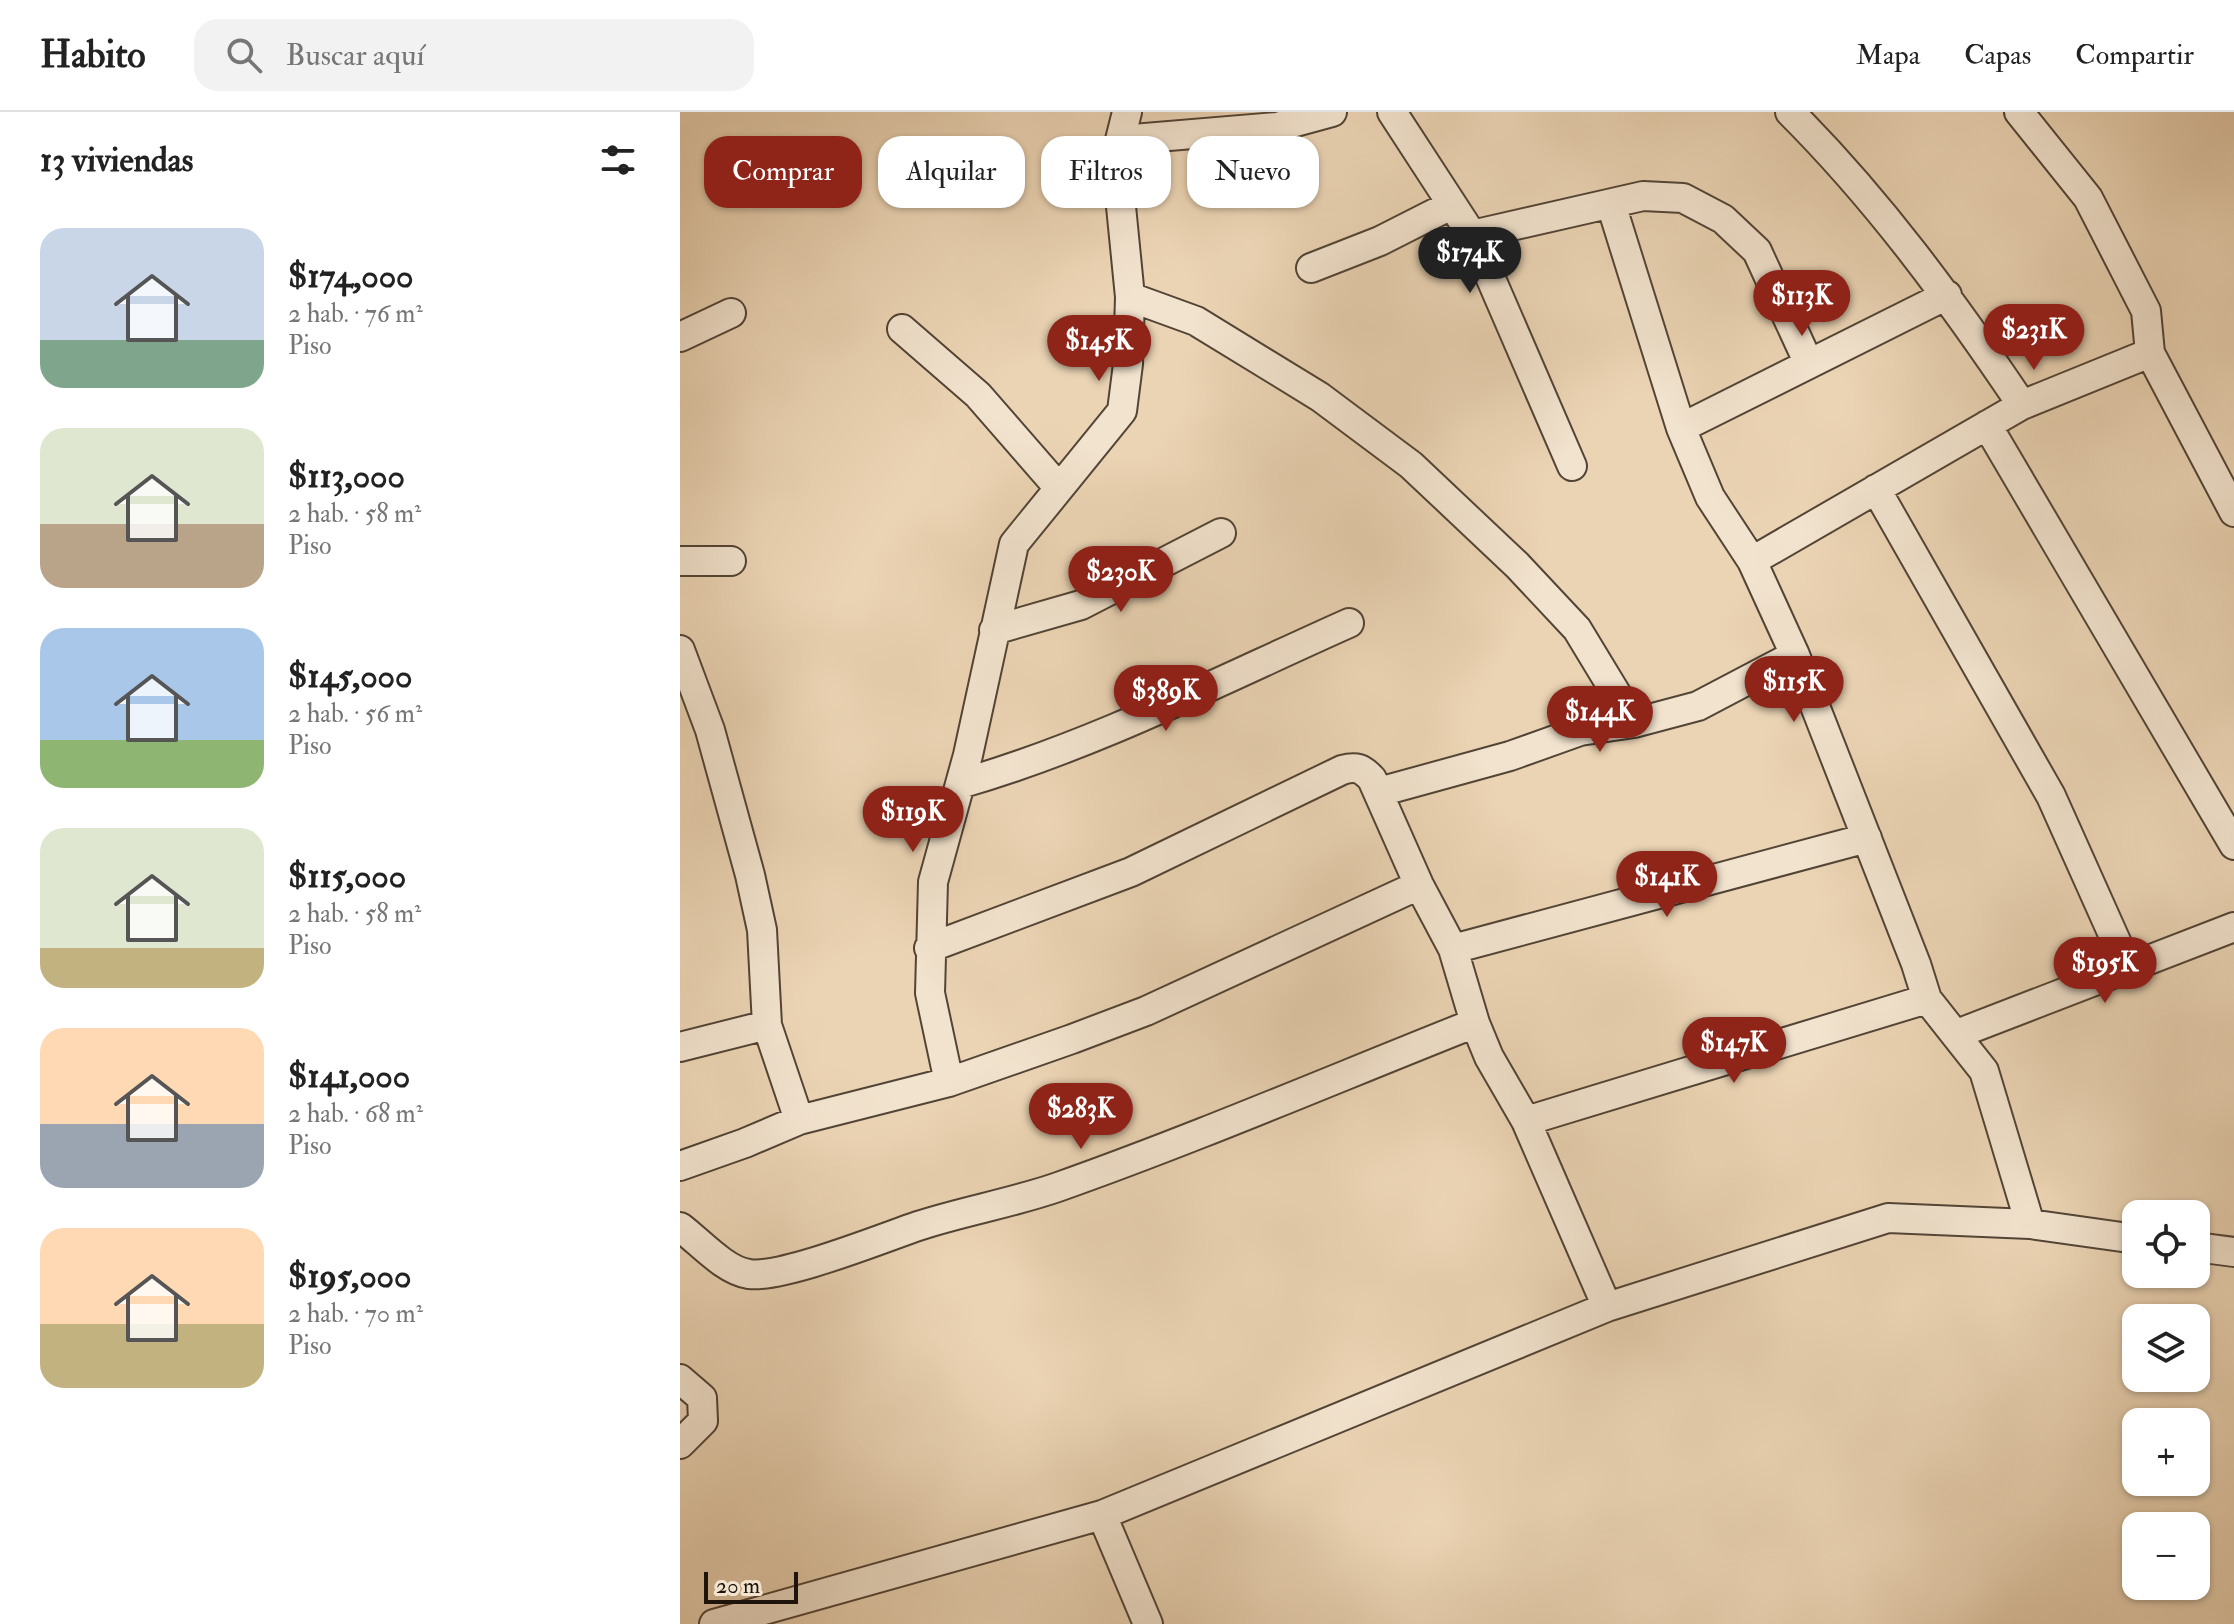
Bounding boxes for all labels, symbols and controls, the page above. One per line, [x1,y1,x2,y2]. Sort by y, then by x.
search box [194,19,754,91]
text: Habito [40,31,146,79]
icon: search [222,33,266,77]
text: Buscar aquí [286,37,425,74]
text: Mapa [1856,38,1920,73]
text: Capas [1964,38,2031,73]
text: Compartir [2075,38,2194,73]
chip: Comprar [704,136,862,208]
chip: Alquilar [878,136,1025,208]
chip: Filtros [1041,136,1171,208]
chip: Nuevo [1187,136,1319,208]
icon: filters [596,138,640,182]
text: 13 viviendas [40,139,193,182]
pin: $174K [1414,227,1526,295]
text: $174K [1436,237,1504,269]
text: $174,000 [288,255,414,298]
icon: home [104,260,200,356]
pin: $113K [1746,270,1858,338]
text: $113K [1771,280,1833,312]
text: 2 hab. · 76 m² [288,298,423,330]
pin: $231K [1978,304,2090,372]
text: $231K [2001,314,2067,346]
pin: $145K [1043,315,1155,383]
text: $145K [1065,325,1133,357]
text: Piso [288,330,331,362]
text: $113,000 [288,455,405,498]
icon: home [104,460,200,556]
text: 2 hab. · 58 m² [288,498,421,530]
text: Piso [288,530,331,562]
pin: $230K [1065,546,1177,614]
text: $230K [1086,556,1156,588]
text: $145,000 [288,655,412,698]
pin: $115K [1738,656,1850,724]
icon: home [104,660,200,756]
pin: $389K [1110,665,1222,733]
text: $115K [1763,666,1825,698]
text: $389K [1132,675,1200,707]
pin: $144K [1544,686,1656,754]
text: $144K [1565,696,1635,728]
text: 2 hab. · 56 m² [288,698,422,730]
text: Piso [288,730,331,762]
pin: $119K [857,786,969,854]
text: $119K [881,796,945,828]
pin: $141K [1611,851,1723,919]
text: $115,000 [288,855,406,898]
icon: home [104,860,200,956]
text: $141K [1634,861,1700,893]
text: 2 hab. · 58 m² [288,898,421,930]
text: Piso [288,930,331,962]
pin: $195K [2049,937,2161,1005]
text: $195K [2072,947,2138,979]
pin: $147K [1678,1017,1790,1085]
text: $147K [1700,1027,1768,1059]
text: $141,000 [288,1055,410,1098]
icon: home [104,1060,200,1156]
pin: $283K [1025,1083,1137,1151]
text: $283K [1047,1093,1115,1125]
text: 2 hab. · 68 m² [288,1098,423,1130]
text: Piso [288,1130,331,1162]
map controls [2122,1200,2210,1600]
button: locate [2122,1200,2210,1288]
text: $195,000 [288,1255,411,1298]
icon: home [104,1260,200,1356]
text: 2 hab. · 70 m² [288,1298,423,1330]
button: layers [2122,1304,2210,1392]
text: Piso [288,1330,331,1362]
button: + [2122,1408,2210,1496]
button: − [2122,1512,2210,1600]
scale bar [704,1568,798,1604]
text: 20 m [716,1572,760,1600]

